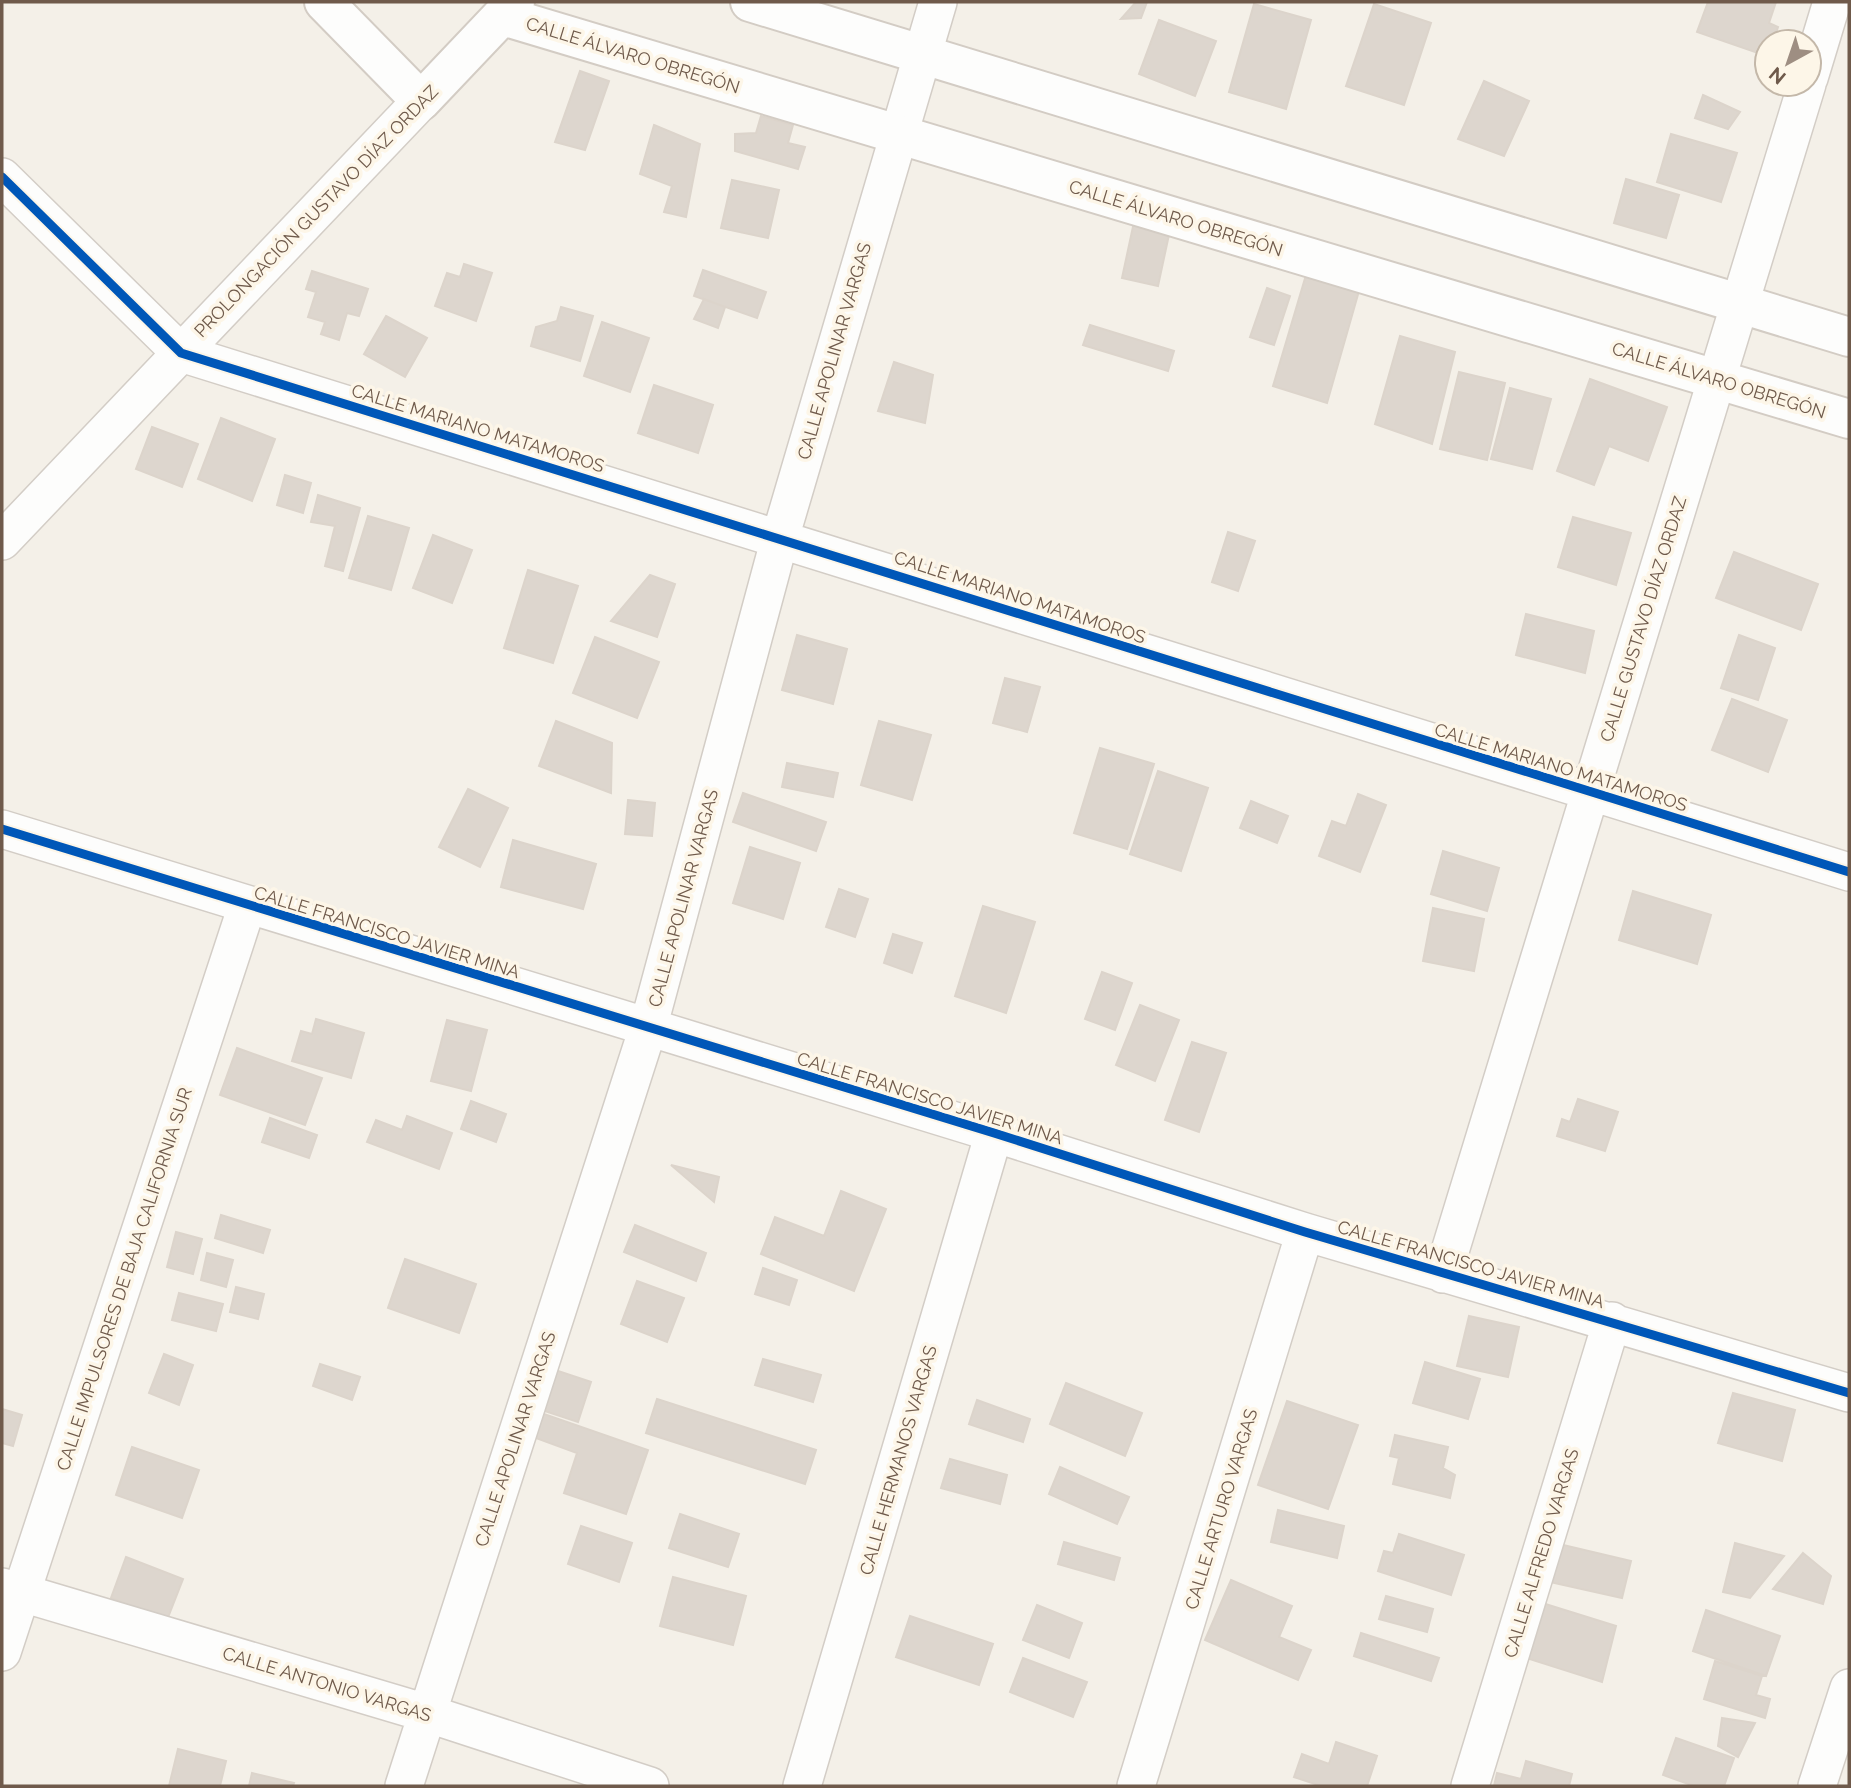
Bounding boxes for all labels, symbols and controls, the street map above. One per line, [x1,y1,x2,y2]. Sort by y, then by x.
street label: CALLE ÁLVARO OBREGÓN [523,11,743,98]
north arrow [1753,28,1823,98]
text: N [1764,63,1790,89]
street label: PROLONGACIÓN GUSTAVO DÍAZ ORDAZ [189,80,442,341]
street label: CALLE ÁLVARO OBREGÓN [1066,174,1286,261]
street label: CALLE APOLINAR VARGAS [793,240,875,462]
street label: CALLE ÁLVARO OBREGÓN [1609,336,1829,423]
street label: CALLE MARIANO MATAMOROS [349,379,607,477]
street label: CALLE GUSTAVO DÍAZ ORDAZ [1595,493,1690,744]
street label: CALLE MARIANO MATAMOROS [892,546,1149,648]
street label: CALLE MARIANO MATAMOROS [1432,718,1690,816]
street label: CALLE APOLINAR VARGAS [644,787,722,1009]
street label: CALLE FRANCISCO JAVIER MINA [252,882,522,982]
street label: CALLE FRANCISCO JAVIER MINA [795,1048,1065,1148]
street label: CALLE IMPULSORES DE BAJA CALIFORNIA SUR [52,1085,196,1473]
street label: CALLE FRANCISCO JAVIER MINA [1335,1216,1607,1312]
street label: CALLE APOLINAR VARGAS [470,1329,560,1549]
street label: CALLE HERMANOS VARGAS [855,1343,941,1577]
street label: CALLE ARTURO VARGAS [1180,1406,1262,1612]
street label: CALLE ALFREDO VARGAS [1499,1446,1583,1660]
street label: CALLE ANTONIO VARGAS [220,1642,434,1726]

